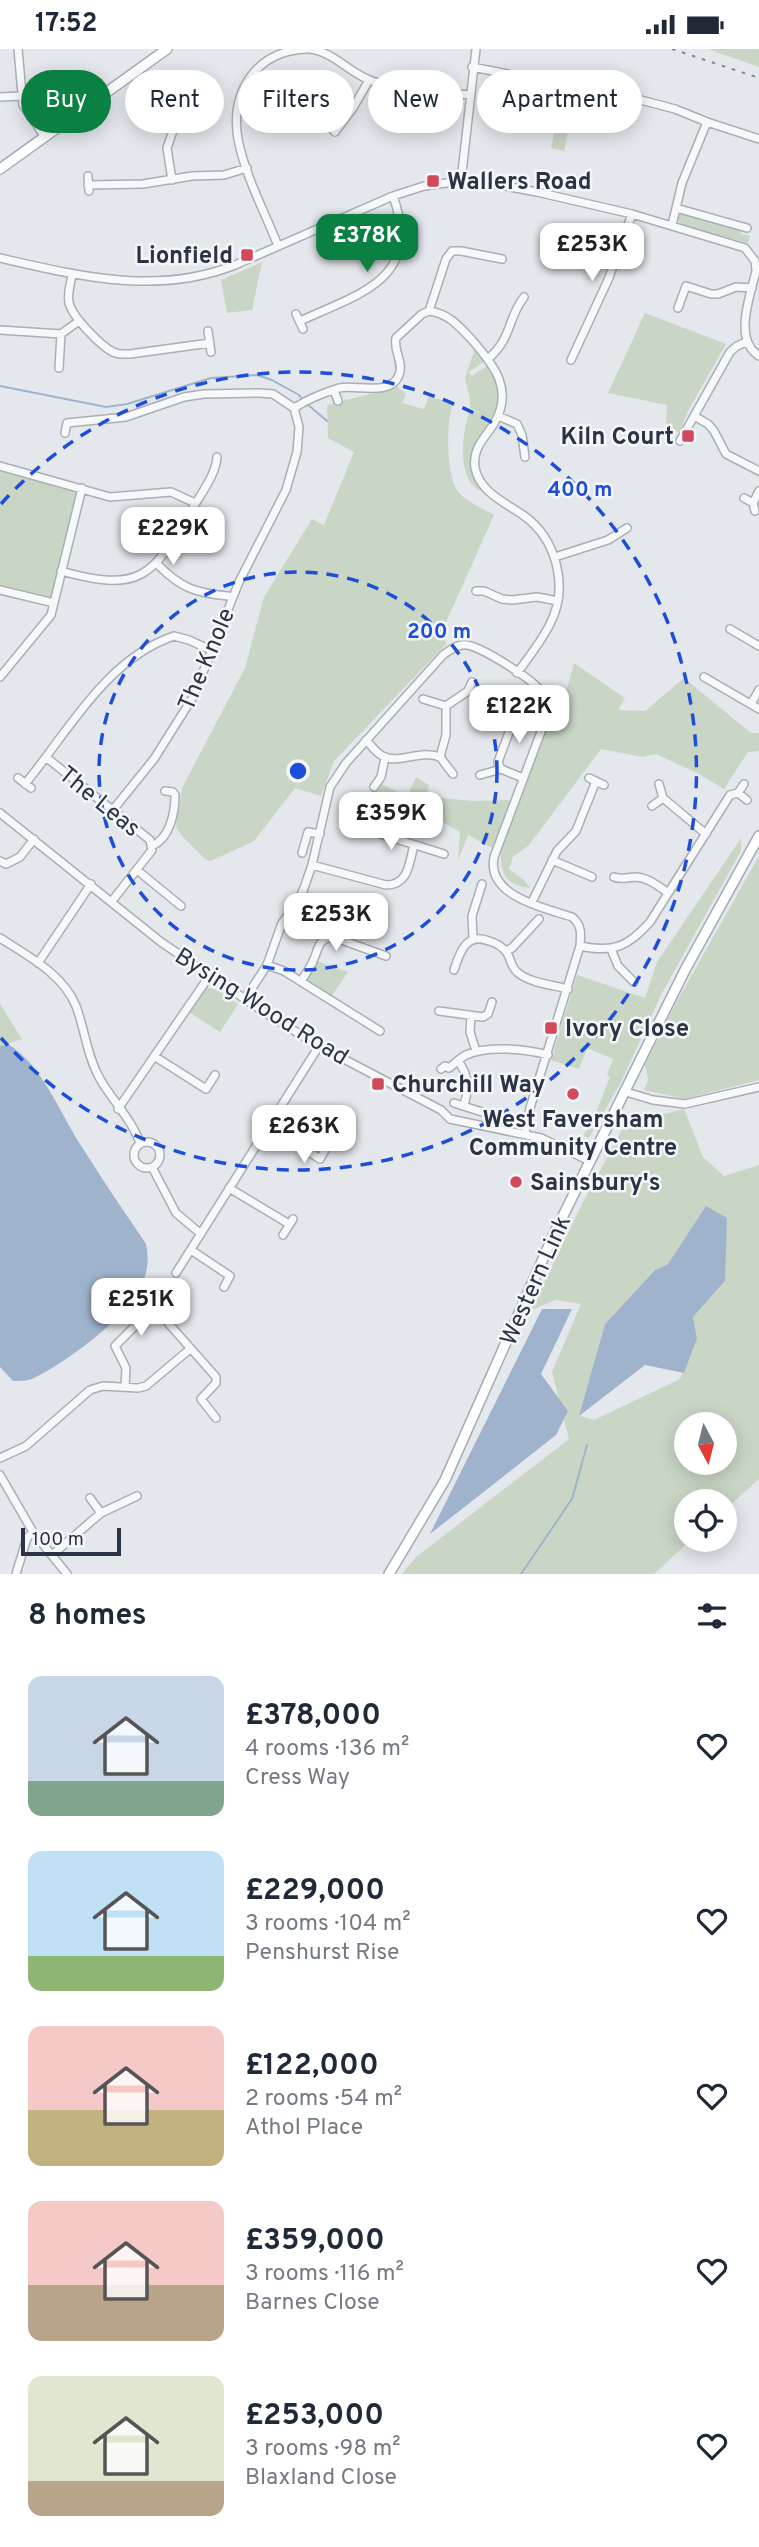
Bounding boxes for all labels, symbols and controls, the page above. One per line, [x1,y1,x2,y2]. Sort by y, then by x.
text: 17:52 [35,8,97,41]
chip: Buy [21,70,111,133]
chip: Rent [125,70,224,133]
chip: Filters [238,70,354,133]
chip: New [368,70,463,133]
chip: Apartment [477,70,642,133]
place label: Wallers Road [447,168,592,198]
marker: Wallers Road [425,173,441,189]
pin: £378K [318,215,416,274]
text: £378K [332,222,402,251]
pin: £253K [543,223,641,283]
text: £253K [556,231,628,260]
place label: Lionfield [135,242,233,272]
marker: Lionfield [239,247,255,263]
place label: Kiln Court [560,423,674,453]
marker: Kiln Court [680,428,696,444]
text: 400 m [548,477,612,504]
pin: £229K [124,507,222,567]
text: £229K [137,515,209,544]
street label: The Knole [173,604,243,716]
text: 200 m [407,619,471,646]
pin: £122K [470,685,568,745]
text: £122K [485,693,553,722]
centre of rings [286,759,310,783]
street label: The Leas [52,761,146,845]
pin: £359K [342,793,440,852]
text: £359K [355,800,427,829]
pin: £253K [287,893,385,953]
text: £253K [300,901,372,930]
street label: Bysing Wood Road [169,942,353,1073]
place label: Ivory Close [565,1015,689,1045]
marker: Ivory Close [543,1020,559,1036]
place label: Churchill Way [392,1071,545,1101]
marker: Churchill Way [370,1076,386,1092]
marker: West Faversham Community Centre [565,1086,581,1102]
pin: £263K [255,1105,353,1165]
place label: West Faversham Community Centre [469,1106,677,1164]
text: £263K [268,1113,340,1142]
place label: Sainsbury's [530,1169,661,1199]
marker: Sainsbury's [508,1174,524,1190]
street label: Western Link [495,1211,579,1351]
pin: £251K [92,1279,190,1338]
text: £251K [107,1286,175,1315]
north arrow [674,1412,737,1475]
map controls [674,1412,737,1552]
button: locate [674,1489,737,1552]
scale bar [21,1525,121,1557]
text: 100 m [32,1528,84,1552]
icon: filters [693,1597,731,1635]
text: 8 homes [28,1598,147,1635]
text: £378,000 [245,1698,381,1735]
icon: home [84,1704,168,1788]
icon: heart [693,1727,731,1765]
text: 4 rooms · 136 m² [245,1735,409,1764]
text: Cress Way [245,1764,350,1793]
text: £229,000 [245,1873,385,1910]
icon: home [84,1879,168,1963]
icon: heart [693,1902,731,1940]
text: 3 rooms · 104 m² [245,1910,410,1939]
text: Penshurst Rise [245,1939,399,1968]
text: £122,000 [245,2048,379,2085]
icon: home [84,2054,168,2138]
icon: heart [693,2077,731,2115]
text: 2 rooms · 54 m² [245,2085,402,2114]
text: Athol Place [245,2114,363,2143]
text: £359,000 [245,2223,385,2260]
icon: home [84,2229,168,2313]
icon: heart [693,2252,731,2290]
text: 3 rooms · 116 m² [245,2260,404,2289]
text: Barnes Close [245,2289,380,2318]
text: £253,000 [245,2398,384,2435]
icon: home [84,2404,168,2488]
icon: heart [693,2427,731,2465]
text: 3 rooms · 98 m² [245,2435,401,2464]
text: Blaxland Close [245,2464,397,2493]

